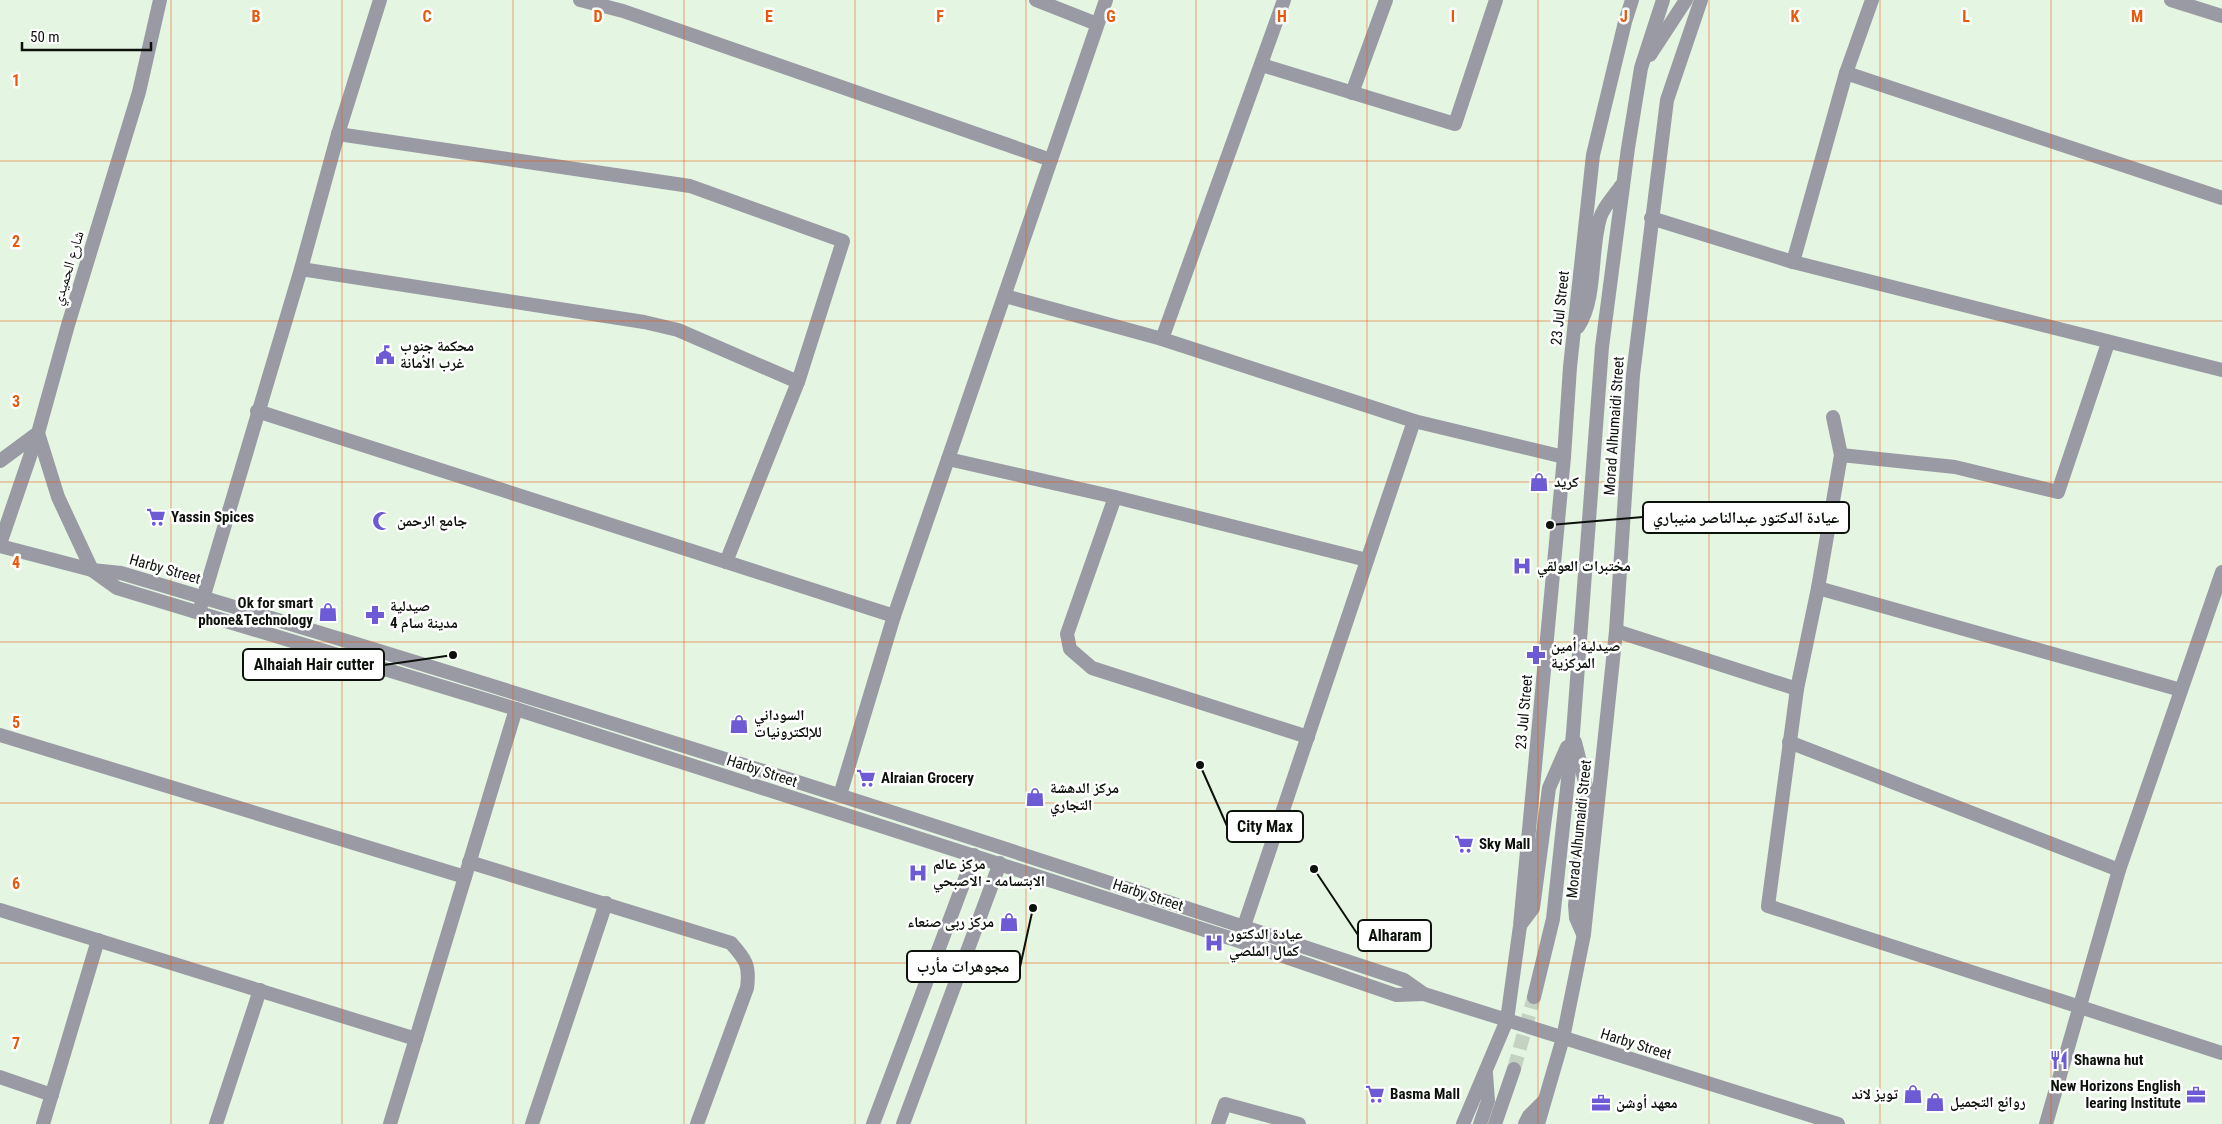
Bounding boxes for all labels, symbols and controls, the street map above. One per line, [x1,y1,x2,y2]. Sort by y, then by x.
text: B [252,7,261,26]
text: C [422,7,432,26]
text: D [593,7,603,26]
text: E [765,7,773,26]
text: F [936,7,944,26]
text: G [1106,7,1116,26]
text: H [1277,7,1287,26]
text: I [1451,7,1455,26]
text: J [1620,7,1628,26]
text: K [1791,7,1800,26]
text: L [1962,7,1970,26]
text: M [2131,7,2143,26]
scale bar [22,20,151,52]
text: 50 m [30,28,60,46]
text: 1 [12,71,20,90]
street label: شارع الحميدي [48,229,91,308]
text: 2 [12,232,20,251]
street label: 23 Jul Street [1547,270,1573,346]
place label: محكمة جنوب غرب الأمانة [400,337,474,372]
public building icon: محكمة جنوب غرب الأمانة [374,344,396,366]
street label: Morad Alhumaidi Street [1600,356,1628,496]
text: 3 [12,392,20,411]
shop icon: كريد [1528,471,1550,493]
place label: كريد [1554,473,1579,491]
callout: عيادة الدكتور عبدالناصر منيباري [1643,502,1849,533]
supermarket icon: Yassin Spices [145,506,167,528]
place label: Yassin Spices [171,508,254,526]
text: عيادة الدكتور عبدالناصر منيباري [1653,508,1839,530]
mosque icon: جامع الرحمن [371,510,393,532]
place label: جامع الرحمن [397,512,467,531]
street label: Harby Street [127,550,203,588]
text: 4 [12,553,20,572]
hospital icon: مختبرات العولقي [1511,555,1533,577]
place label: مختبرات العولقي [1537,557,1631,578]
place label: Ok for smart phone&Technology [198,594,313,629]
place label: صيدلية مدينة سام 4 [390,597,458,633]
shop icon: Ok for smart phone&Technology [317,601,339,623]
pharmacy icon: صيدلية مدينة سام 4 [364,604,386,626]
place label: صيدلية أمين المركزية [1551,637,1621,672]
pharmacy icon: صيدلية أمين المركزية [1525,644,1547,666]
callout: Alhaiah Hair cutter [243,649,384,680]
text: Alhaiah Hair cutter [254,655,374,674]
street label: 23 Jul Street [1512,674,1536,750]
place label: السوداني للإلكترونيات [754,706,822,741]
text: 5 [12,713,20,732]
shop icon: السوداني للإلكترونيات [728,713,750,735]
street label: Harby Street [724,751,800,791]
street label: Morad Alhumaidi Street [1563,759,1595,899]
supermarket icon: Alraian Grocery [855,767,877,789]
place label: Alraian Grocery [881,769,974,787]
place label: مركز الدهشة التجاري [1050,779,1119,817]
shop icon: مركز الدهشة التجاري [1024,786,1046,808]
callout: City Max [1227,811,1303,842]
text: City Max [1237,817,1294,836]
supermarket icon: Sky Mall [1453,833,1475,855]
place label: Sky Mall [1479,835,1530,853]
place label: مركز عالم الابتسامه - الاصبحي [933,855,1045,893]
hospital icon: مركز عالم الابتسامه - الاصبحي [907,862,929,884]
text: 6 [12,874,20,893]
street label: Harby Street [1110,875,1186,915]
shop icon: مركز ربى صنعاء [998,911,1020,933]
place label: مركز ربى صنعاء [907,913,994,931]
callout: Alharam [1358,920,1431,951]
place label: عيادة الدكتور كمال الملصي [1228,925,1303,963]
text: Alharam [1368,926,1422,945]
hospital icon: عيادة الدكتور كمال الملصي [1203,932,1225,954]
callout: مجوهرات مأرب [907,951,1020,982]
text: مجوهرات مأرب [917,957,1009,976]
street label: Harby Street [1598,1025,1674,1063]
text: 7 [12,1034,20,1053]
restaurant icon: Shawna hut [2048,1049,2070,1071]
place label: Shawna hut [2074,1051,2144,1069]
place label: New Horizons English learing Institute [2050,1077,2181,1112]
supermarket icon: Basma Mall [1364,1083,1386,1105]
shop icon: تويز لاند [1902,1083,1924,1105]
office icon: New Horizons English learing Institute [2185,1084,2207,1106]
place label: Basma Mall [1390,1085,1460,1103]
place label: تويز لاند [1851,1085,1898,1103]
shop icon: روائع التجميل [1924,1091,1946,1113]
office icon: معهد أوشن [1590,1092,1612,1114]
place label: روائع التجميل [1950,1093,2026,1112]
place label: معهد أوشن [1616,1094,1678,1112]

